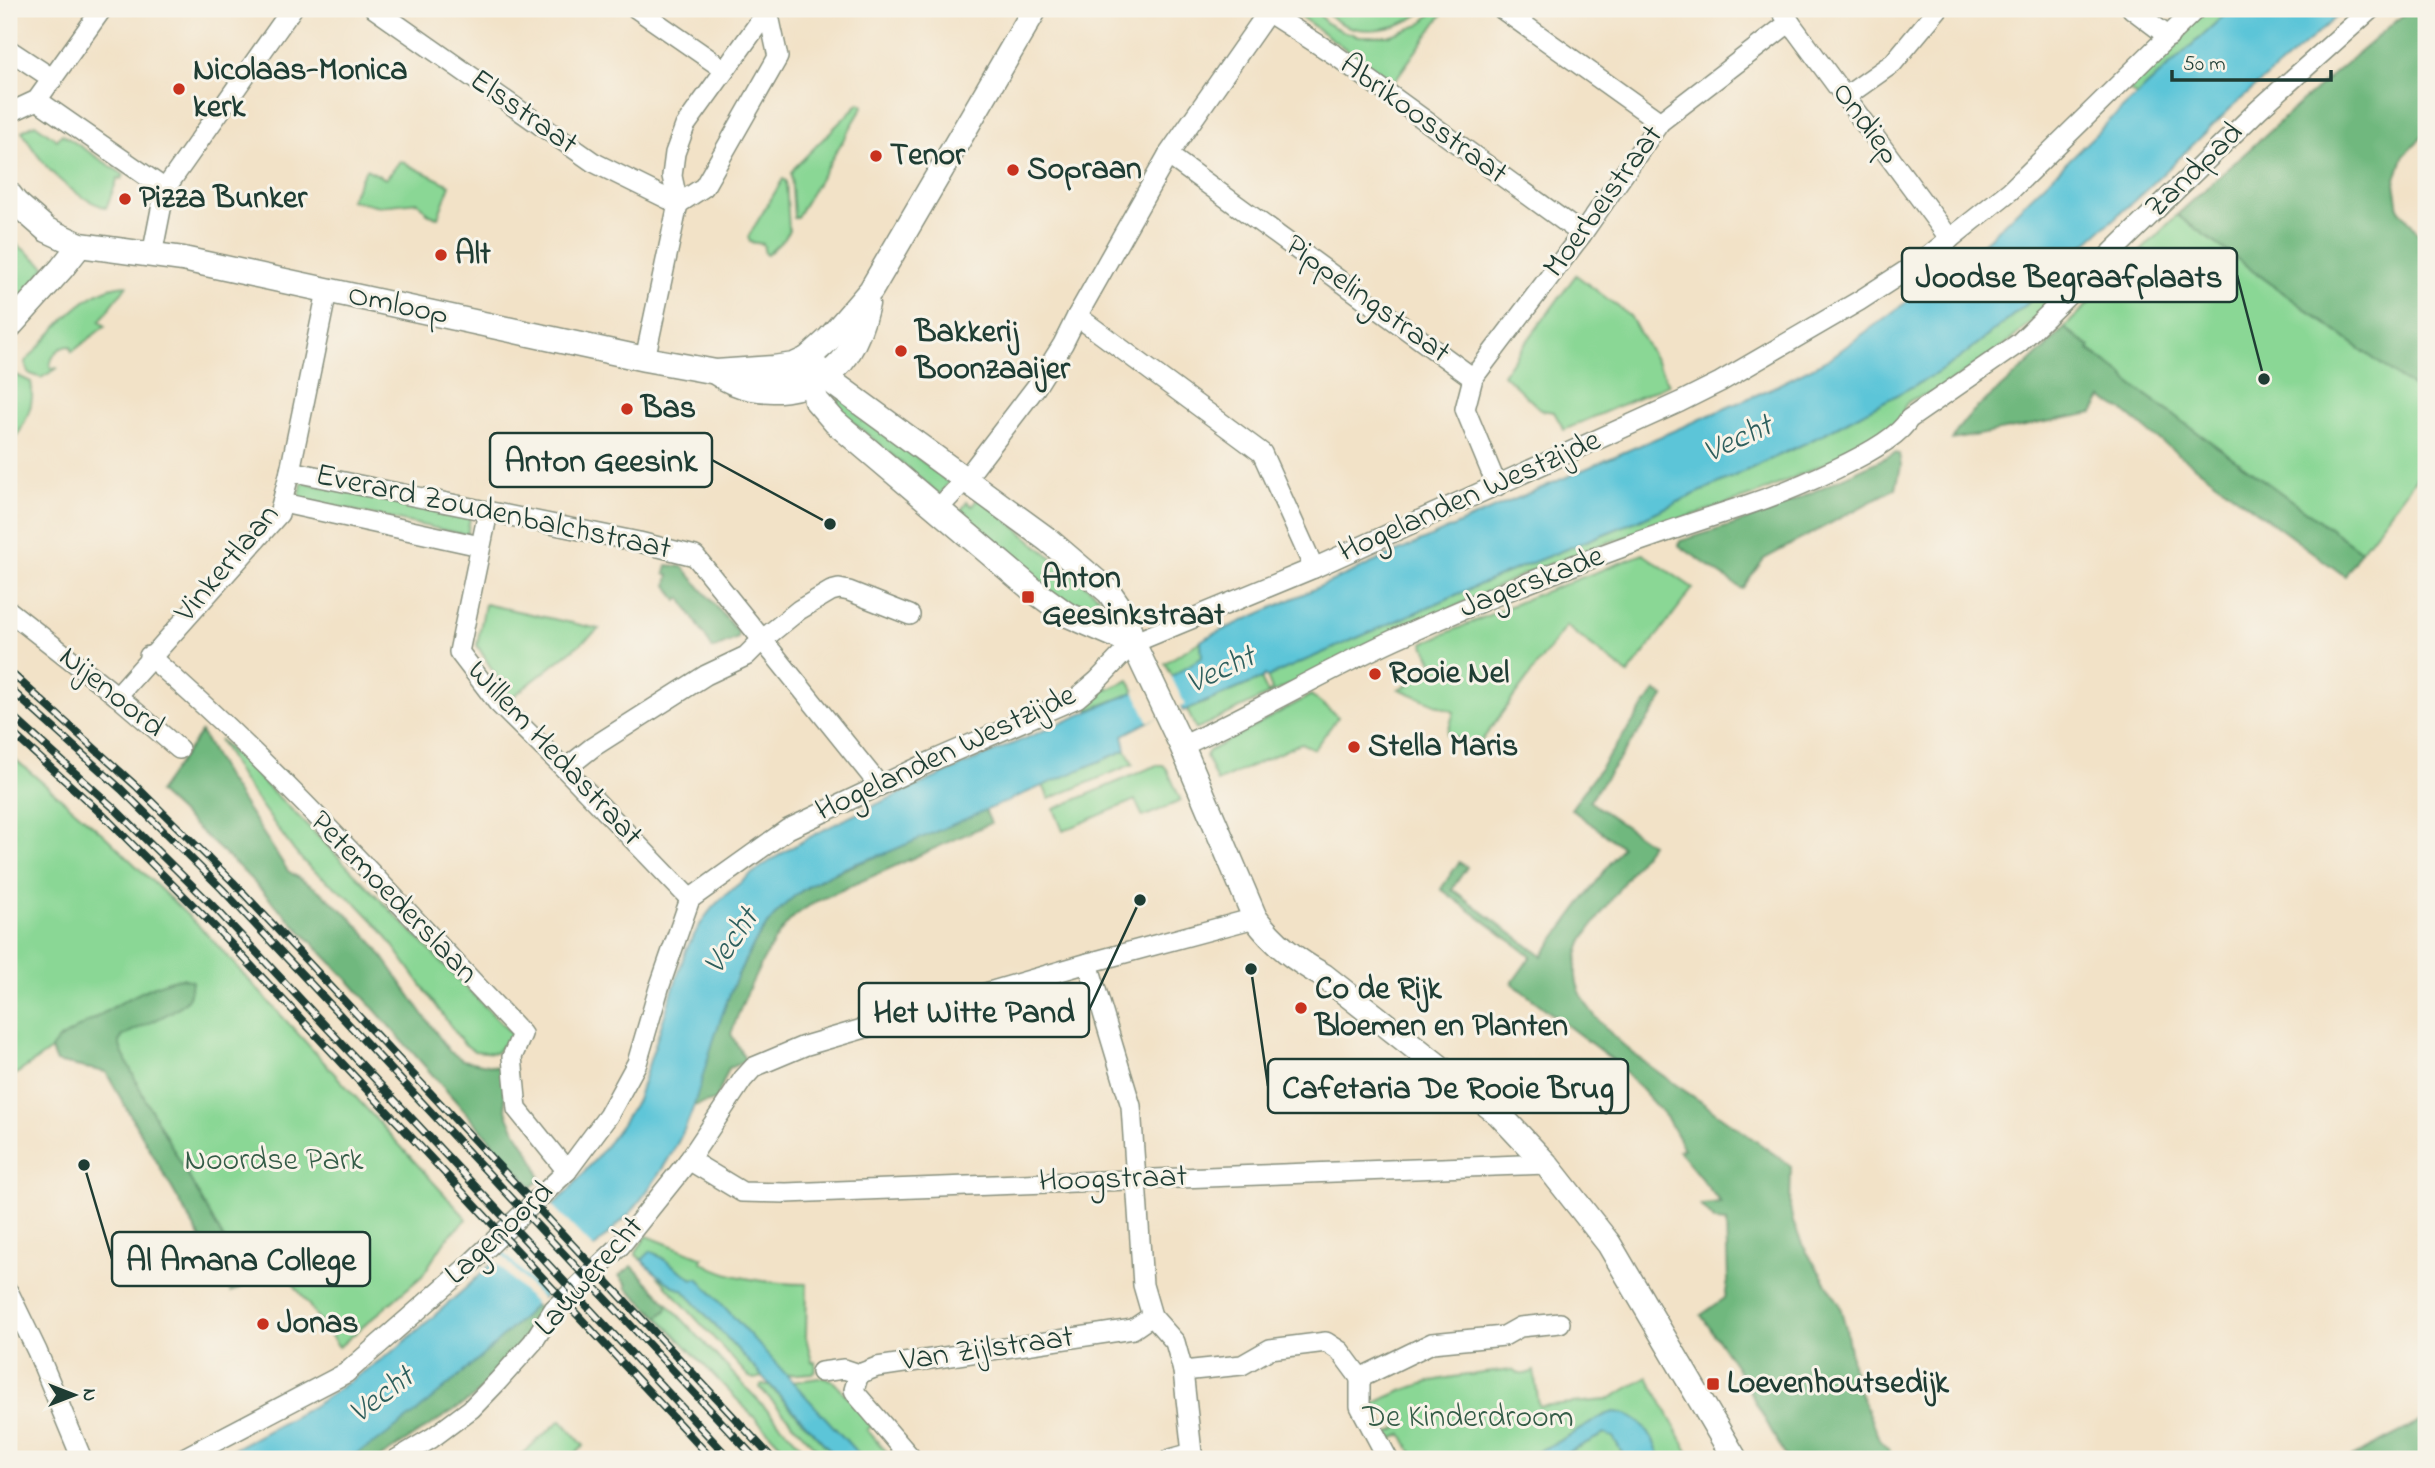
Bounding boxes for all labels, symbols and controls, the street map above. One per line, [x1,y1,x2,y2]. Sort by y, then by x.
scale bar [2172,38,2332,82]
street label: Abrikoosstraat [1329,43,1517,197]
place label: Nicolaas-Monica kerk [193,48,408,132]
text: 50 m [2183,50,2226,80]
street label: Elsstraat [459,58,587,168]
street label: Ondiep [1819,73,1911,175]
marker: Nicolaas-Monica kerk [171,81,187,97]
street label: Zandpad [2135,112,2255,230]
street label: Moerbeistraat [1532,115,1676,288]
place label: Tenor [890,133,966,180]
place label: Sopraan [1027,147,1142,194]
marker: Tenor [868,148,884,164]
marker: Sopraan [1005,162,1021,178]
place label: Pizza Bunker [139,176,308,223]
marker: Pizza Bunker [117,191,133,207]
street label: Pippelingstraat [1274,224,1460,376]
place label: Alt [455,232,491,279]
marker: Alt [433,247,449,263]
callout: Joodse Begraafplaats [1902,248,2237,302]
text: Joodse Begraafplaats [1916,255,2222,304]
street label: Omloop [343,272,453,340]
place label: Bakkerij Boonzaaijer [913,310,1071,394]
marker: Bakkerij Boonzaaijer [893,343,909,359]
place label: Bas [639,386,696,433]
marker: Bas [619,401,635,417]
water label: Vecht [1695,402,1783,477]
street label: Hogelanden Westzijde [1331,418,1609,576]
callout: Anton Geesink [490,433,712,487]
text: Anton Geesink [504,439,698,487]
street label: Everard Zoudenbalchstraat [311,452,675,574]
street label: Vinkertlaan [163,494,292,635]
street label: Jagerskade [1453,534,1612,632]
place label: Anton Geesinkstraat [1042,556,1225,640]
marker: Anton Geesinkstraat [1020,589,1036,605]
water label: Vecht [1178,633,1266,708]
street label: Nijenoord [48,635,174,751]
street label: Willem Hedastraat [455,650,653,858]
place label: Rooie Nel [1389,651,1509,698]
marker: Rooie Nel [1367,666,1383,682]
street label: Hogelanden Westzijde [808,673,1085,835]
place label: Stella Maris [1368,724,1518,771]
marker: Stella Maris [1346,739,1362,755]
street label: Petemoederslaan [298,800,488,996]
water label: Vecht [692,896,774,985]
place label: Co de Rijk Bloemen en Planten [1313,967,1568,1051]
callout: Het Witte Pand [859,983,1089,1037]
text: Het Witte Pand [873,990,1075,1038]
marker: Co de Rijk Bloemen en Planten [1293,1000,1309,1016]
callout: Cafetaria De Rooie Brug [1268,1059,1628,1113]
text: Cafetaria De Rooie Brug [1282,1066,1614,1115]
park label: Noordse Park [184,1138,365,1185]
street label: Hoogstraat [1038,1154,1188,1206]
street label: Lagenoord [435,1171,565,1297]
street label: Lauwerecht [524,1206,656,1348]
callout: Al Amana College [112,1232,370,1286]
text: Al Amana College [126,1238,357,1287]
place label: Jonas [277,1301,359,1348]
street label: Van Zijlstraat [897,1315,1077,1386]
marker: Jonas [255,1316,271,1332]
water label: Vecht [339,1354,427,1437]
north arrow [38,1360,108,1430]
place label: Loevenhoutsedijk [1727,1361,1950,1408]
marker: Loevenhoutsedijk [1705,1376,1721,1392]
text: N [75,1389,102,1402]
park label: De Kinderdroom [1361,1395,1574,1442]

